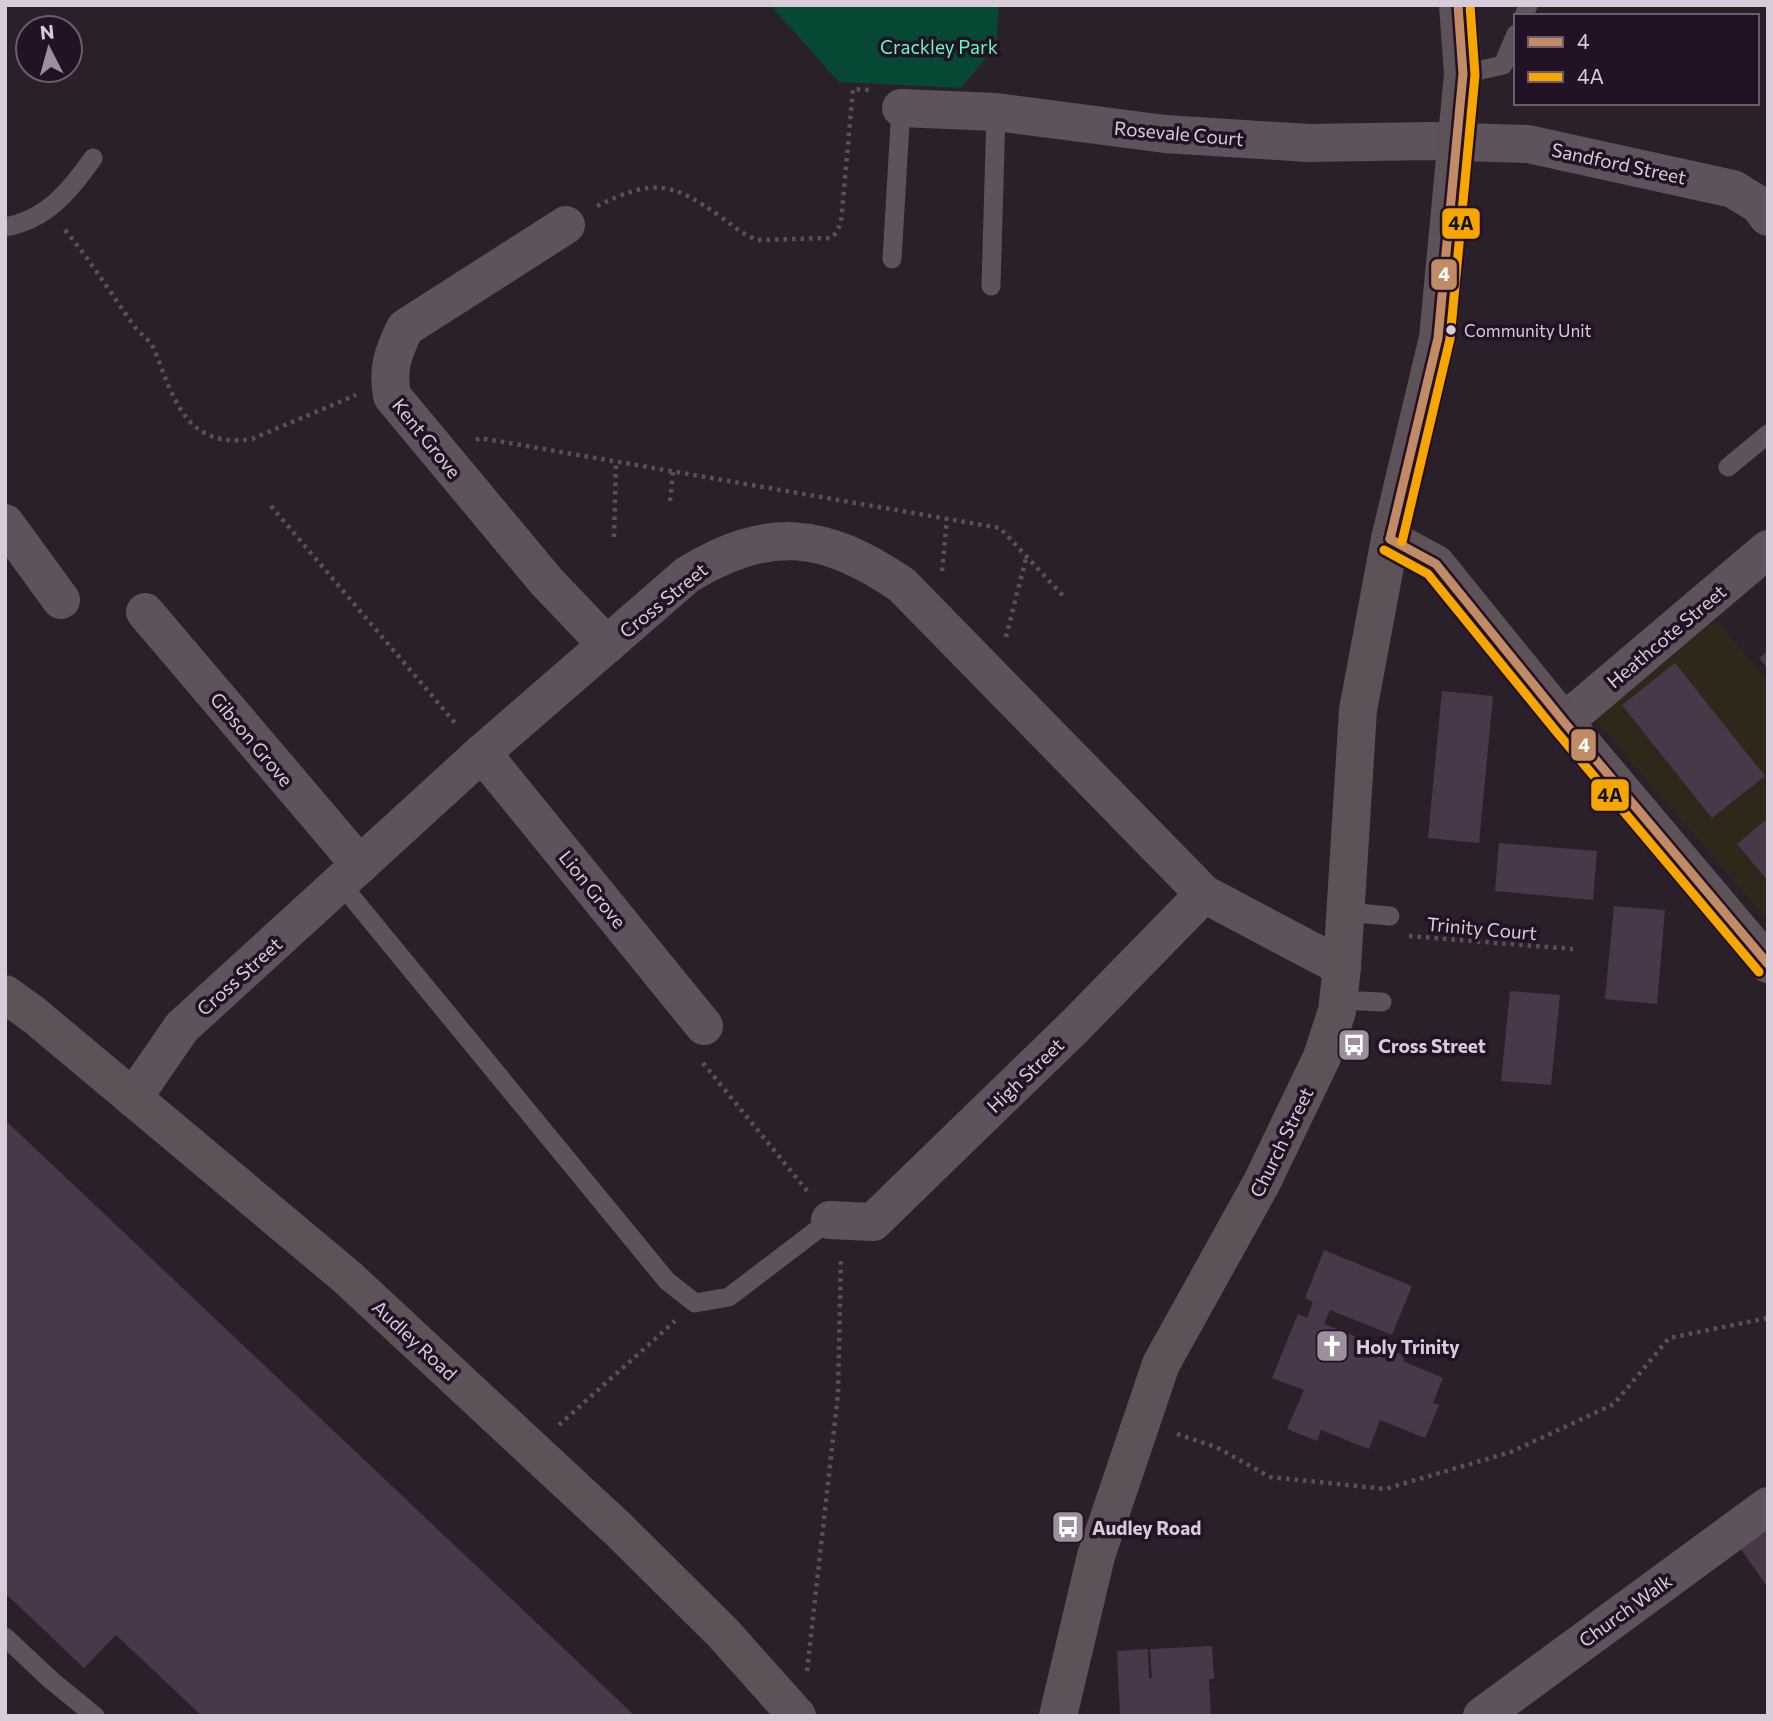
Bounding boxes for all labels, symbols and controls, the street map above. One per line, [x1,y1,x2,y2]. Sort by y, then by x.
north arrow [14,14,84,84]
legend [1514,14,1759,105]
text: N [39,19,55,44]
text: 4 [1577,28,1590,53]
park label: Crackley Park [880,35,998,58]
text: 4A [1577,63,1604,88]
street label: Rosevale Court [1113,116,1245,150]
street label: Sandford Street [1550,138,1689,189]
line badge: 4A [1441,207,1481,240]
text: 4A [1448,211,1474,234]
line badge: 4 [1430,258,1458,291]
text: 4 [1438,262,1450,285]
place label: Community Unit [1464,320,1592,341]
marker: Community Unit [1444,323,1458,337]
street label: Kent Grove [388,393,466,483]
street label: Cross Street [615,558,712,642]
street label: Heathcote Street [1602,579,1730,693]
street label: Gibson Grove [206,687,298,791]
line badge: 4 [1570,728,1597,762]
text: 4 [1578,733,1590,756]
line badge: 4A [1590,778,1630,812]
text: 4A [1597,783,1623,806]
street label: Lion Grove [555,846,631,932]
street label: Trinity Court [1426,912,1538,944]
street label: Cross Street [192,932,286,1020]
bus stop icon: Cross Street [1335,1026,1373,1064]
street label: High Street [982,1033,1068,1117]
place label: Cross Street [1378,1034,1486,1057]
street label: Church Street [1244,1083,1318,1201]
street label: Audley Road [368,1295,462,1385]
church icon: Holy Trinity [1313,1327,1351,1365]
place label: Holy Trinity [1356,1335,1460,1358]
bus stop icon: Audley Road [1049,1508,1087,1546]
place label: Audley Road [1092,1516,1201,1539]
street label: Church Walk [1574,1569,1676,1651]

